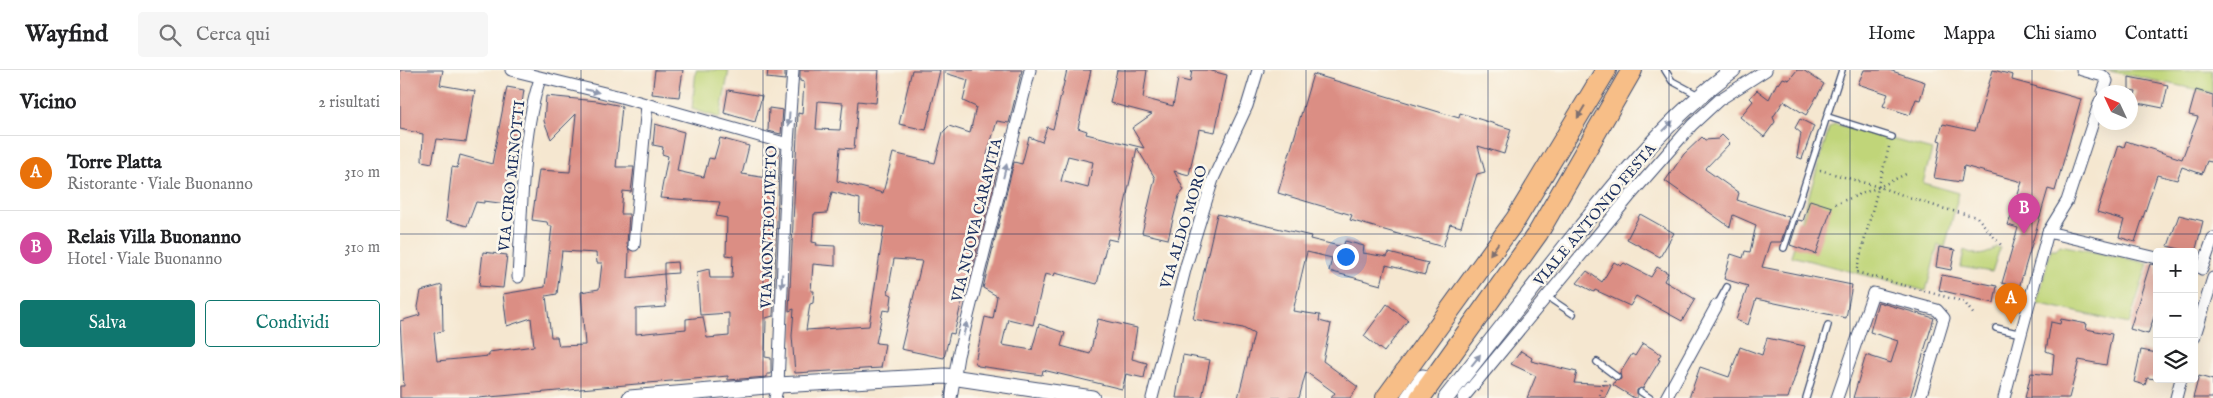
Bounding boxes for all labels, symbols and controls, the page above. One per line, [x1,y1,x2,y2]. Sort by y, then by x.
search box [138,12,488,57]
text: Wayfind [25,19,108,50]
icon: search [156,21,184,49]
text: Cerca qui [196,23,270,47]
text: Home [1868,23,1915,46]
text: Mappa [1943,23,1995,46]
text: Chi siamo [2023,23,2097,46]
text: Contatti [2125,23,2188,46]
north arrow [2093,85,2138,130]
one-way arrow [585,87,600,95]
text: Vicino [20,89,76,116]
text: 2 risultati [318,93,380,113]
street label: VIA CIRO MENOTTI [495,99,529,254]
one-way arrow [1577,105,1586,118]
one-way arrow [785,111,793,127]
one-way arrow [1662,120,1674,132]
street label: VIA NUOVA CARAVITA [947,135,1007,305]
street label: VIALE ANTONIO FESTA [1529,139,1661,291]
street label: VIA MONTEOLIVETO [757,145,781,310]
text: Torre Platta [67,151,162,175]
text: A [31,163,41,183]
text: 310 m [344,163,380,183]
street label: VIA ALDO MORO [1156,163,1212,292]
one-way arrow [1001,164,1009,179]
text: Ristorante · Viale Buonanno [67,175,253,195]
pin: B [2008,193,2040,234]
text: Relais Villa Buonanno [67,226,241,250]
text: B [31,238,41,258]
text: 310 m [344,238,380,258]
one-way arrow [1489,242,1499,256]
your location [1333,244,1359,270]
map controls [2153,248,2198,383]
button: + [2153,248,2198,293]
text: Hotel · Viale Buonanno [67,250,222,270]
one-way arrow [778,273,786,289]
pin: A [1995,283,2027,324]
button: − [2153,293,2198,338]
button: Salva [20,300,195,347]
button: Condividi [205,300,380,347]
one-way arrow [961,322,969,337]
button: layers [2153,338,2198,383]
one-way arrow [1470,354,1481,367]

